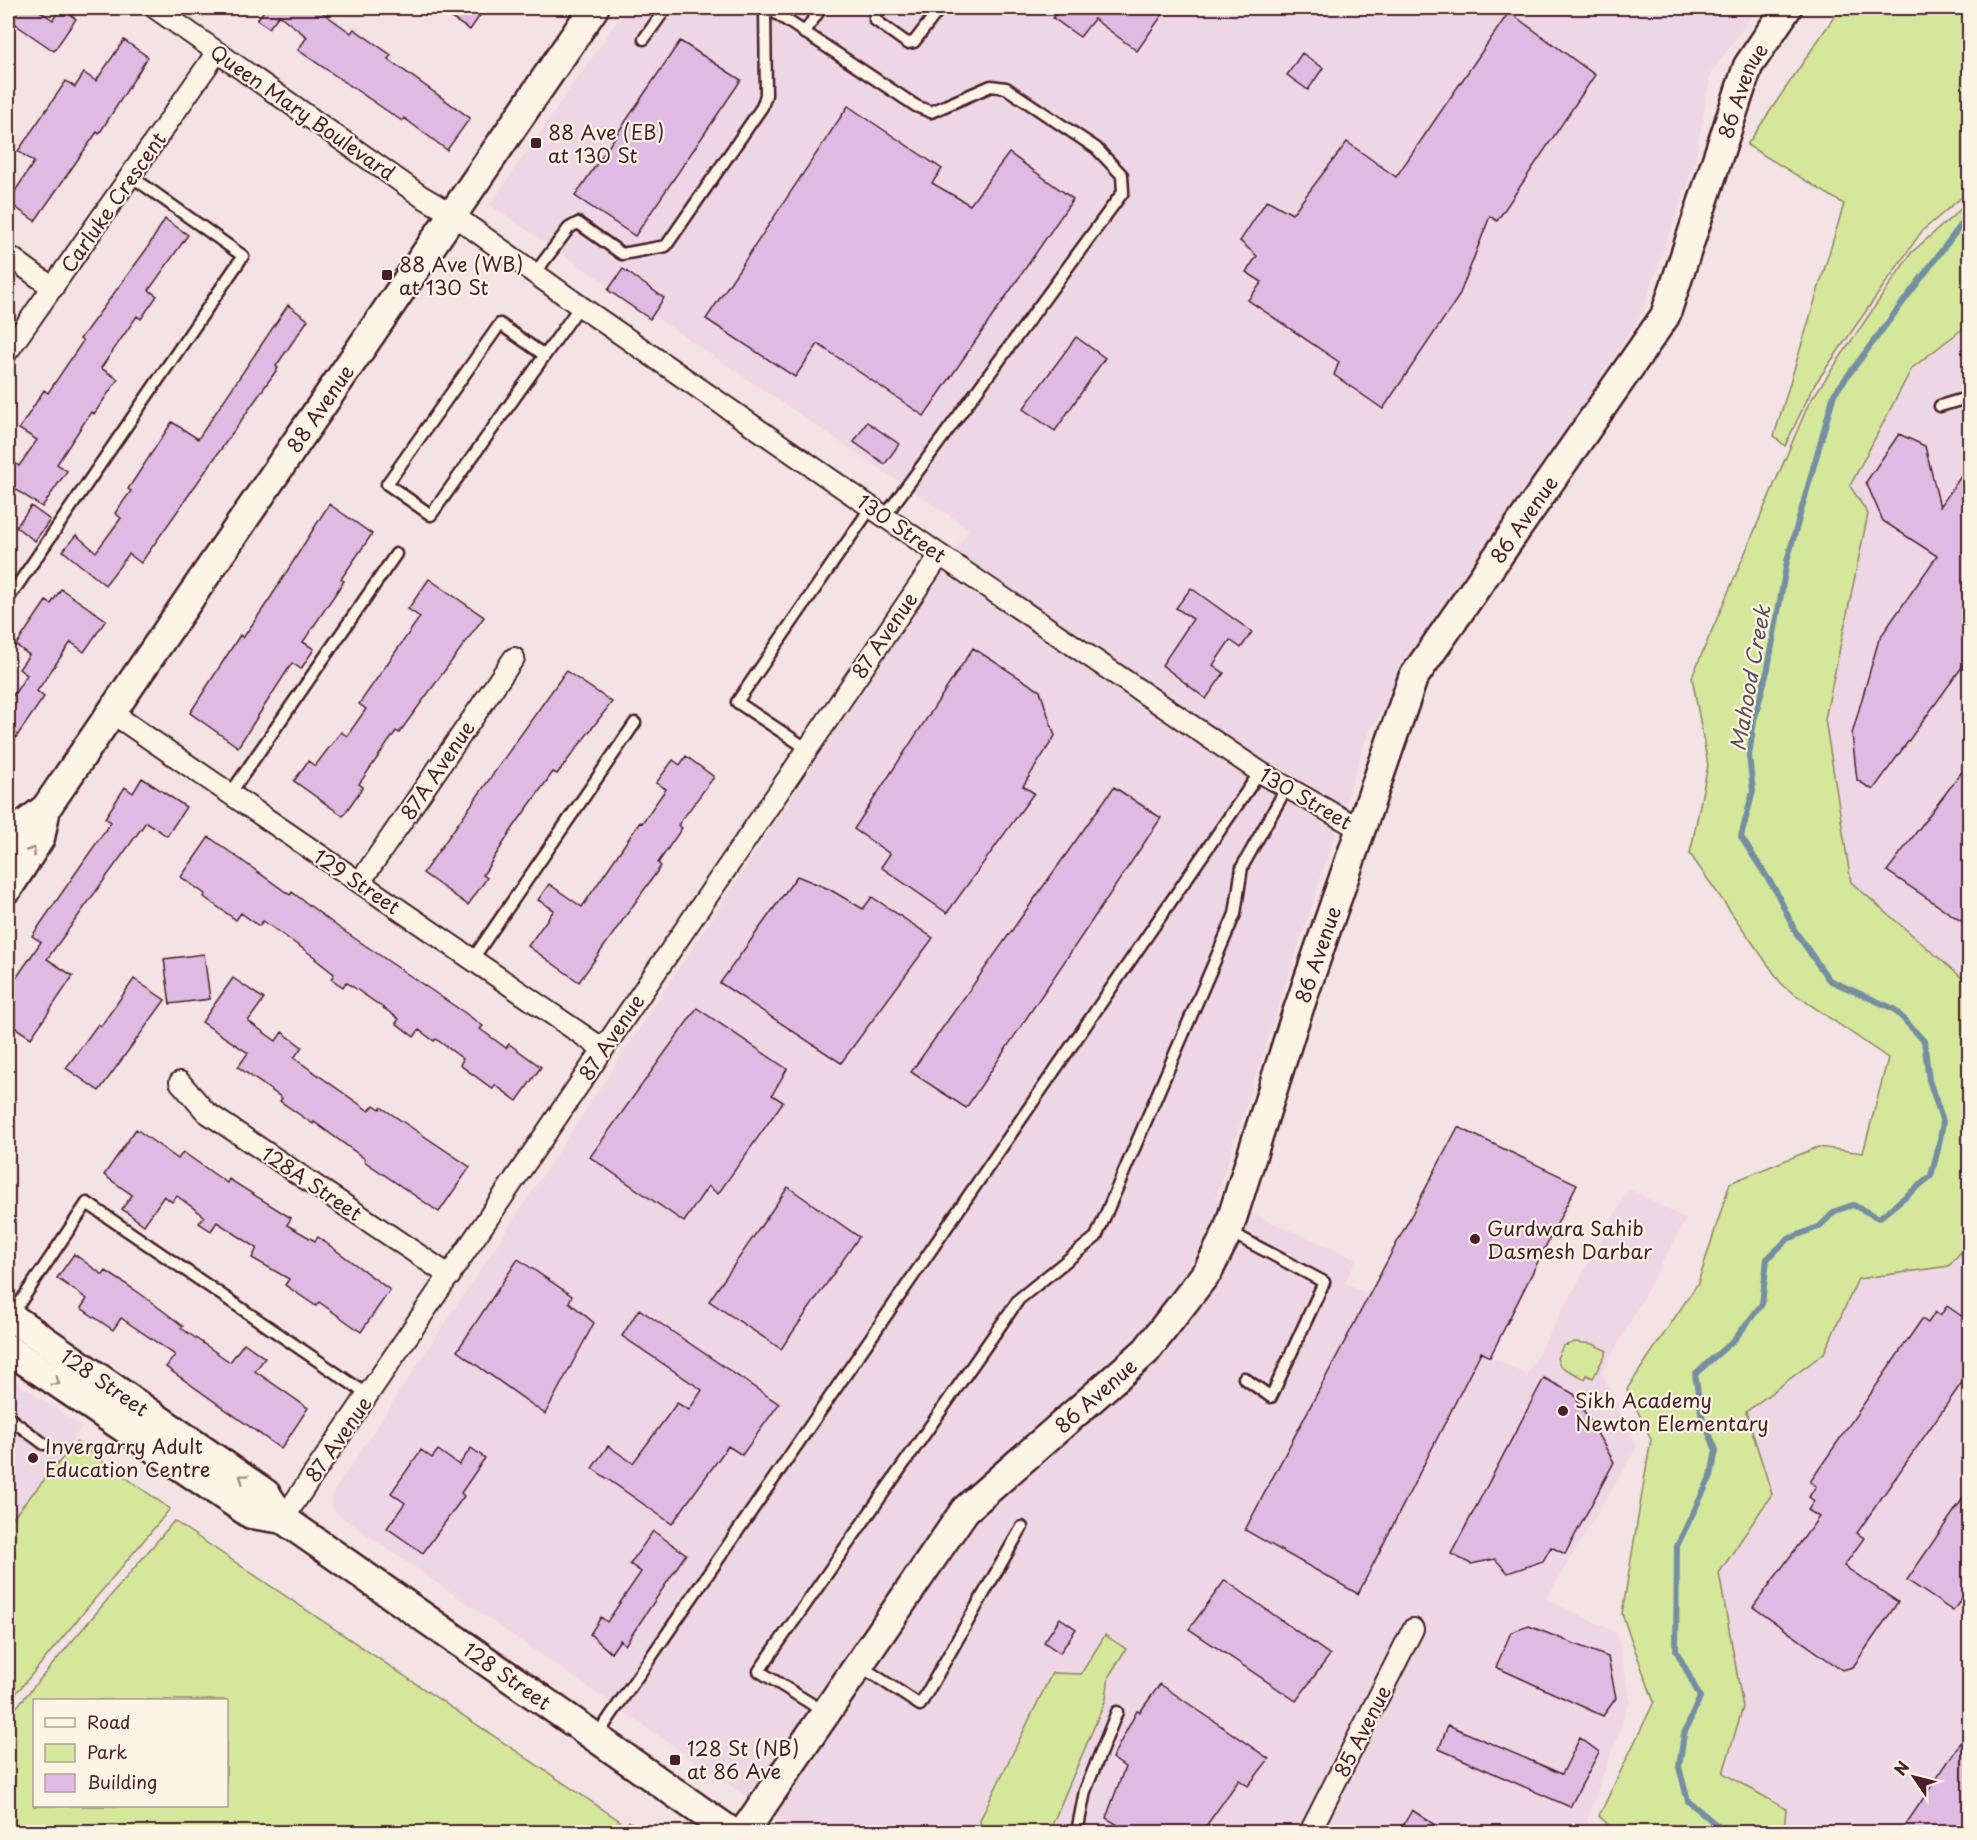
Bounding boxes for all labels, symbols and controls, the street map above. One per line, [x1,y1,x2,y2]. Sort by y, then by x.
street label: 86 Avenue [1710,36,1775,142]
street label: Queen Mary Boulevard [204,37,402,187]
place label: 88 Ave (EB) at 130 St [548,117,664,170]
street label: Carluke Crescent [53,126,173,278]
marker: 88 Ave (EB) at 130 St [529,136,543,150]
place label: 88 Ave (WB) at 130 St [399,249,523,302]
marker: 88 Ave (WB) at 130 St [380,268,394,282]
street label: 88 Avenue [279,358,361,459]
street label: 86 Avenue [1482,469,1565,569]
street label: 130 Street [851,486,953,570]
street label: 87 Avenue [844,586,924,684]
water label: Mahood Creek [1720,601,1778,753]
street label: 87A Avenue [393,714,481,826]
street label: 130 Street [1254,759,1358,837]
street label: 129 Street [308,841,406,921]
one-way arrow [25,846,36,857]
street label: 86 Avenue [1287,902,1348,1007]
street label: 87 Avenue [571,988,651,1086]
street label: 128A Street [256,1138,368,1228]
place label: Gurdwara Sahib Dasmesh Darbar [1487,1213,1652,1266]
marker: Gurdwara Sahib Dasmesh Darbar [1468,1232,1482,1246]
street label: 128 Street [55,1341,155,1423]
street label: 86 Avenue [1047,1351,1143,1440]
one-way arrow [49,1375,60,1386]
place label: Sikh Academy Newton Elementary [1575,1385,1769,1438]
street label: 87 Avenue [297,1390,379,1488]
marker: Sikh Academy Newton Elementary [1556,1404,1570,1418]
place label: Invergarry Adult Education Centre [45,1431,210,1484]
marker: Invergarry Adult Education Centre [26,1451,40,1465]
one-way arrow [238,1474,249,1485]
street label: 128 Street [457,1635,557,1717]
street label: 85 Avenue [1326,1680,1398,1782]
legend [33,1699,228,1807]
text: Road [87,1708,131,1735]
place label: 128 St (NB) at 86 Ave [687,1733,799,1786]
text: Park [87,1738,127,1765]
north arrow [1884,1747,1944,1807]
marker: 128 St (NB) at 86 Ave [668,1753,682,1767]
text: N [1887,1756,1914,1780]
text: Building [87,1768,157,1795]

